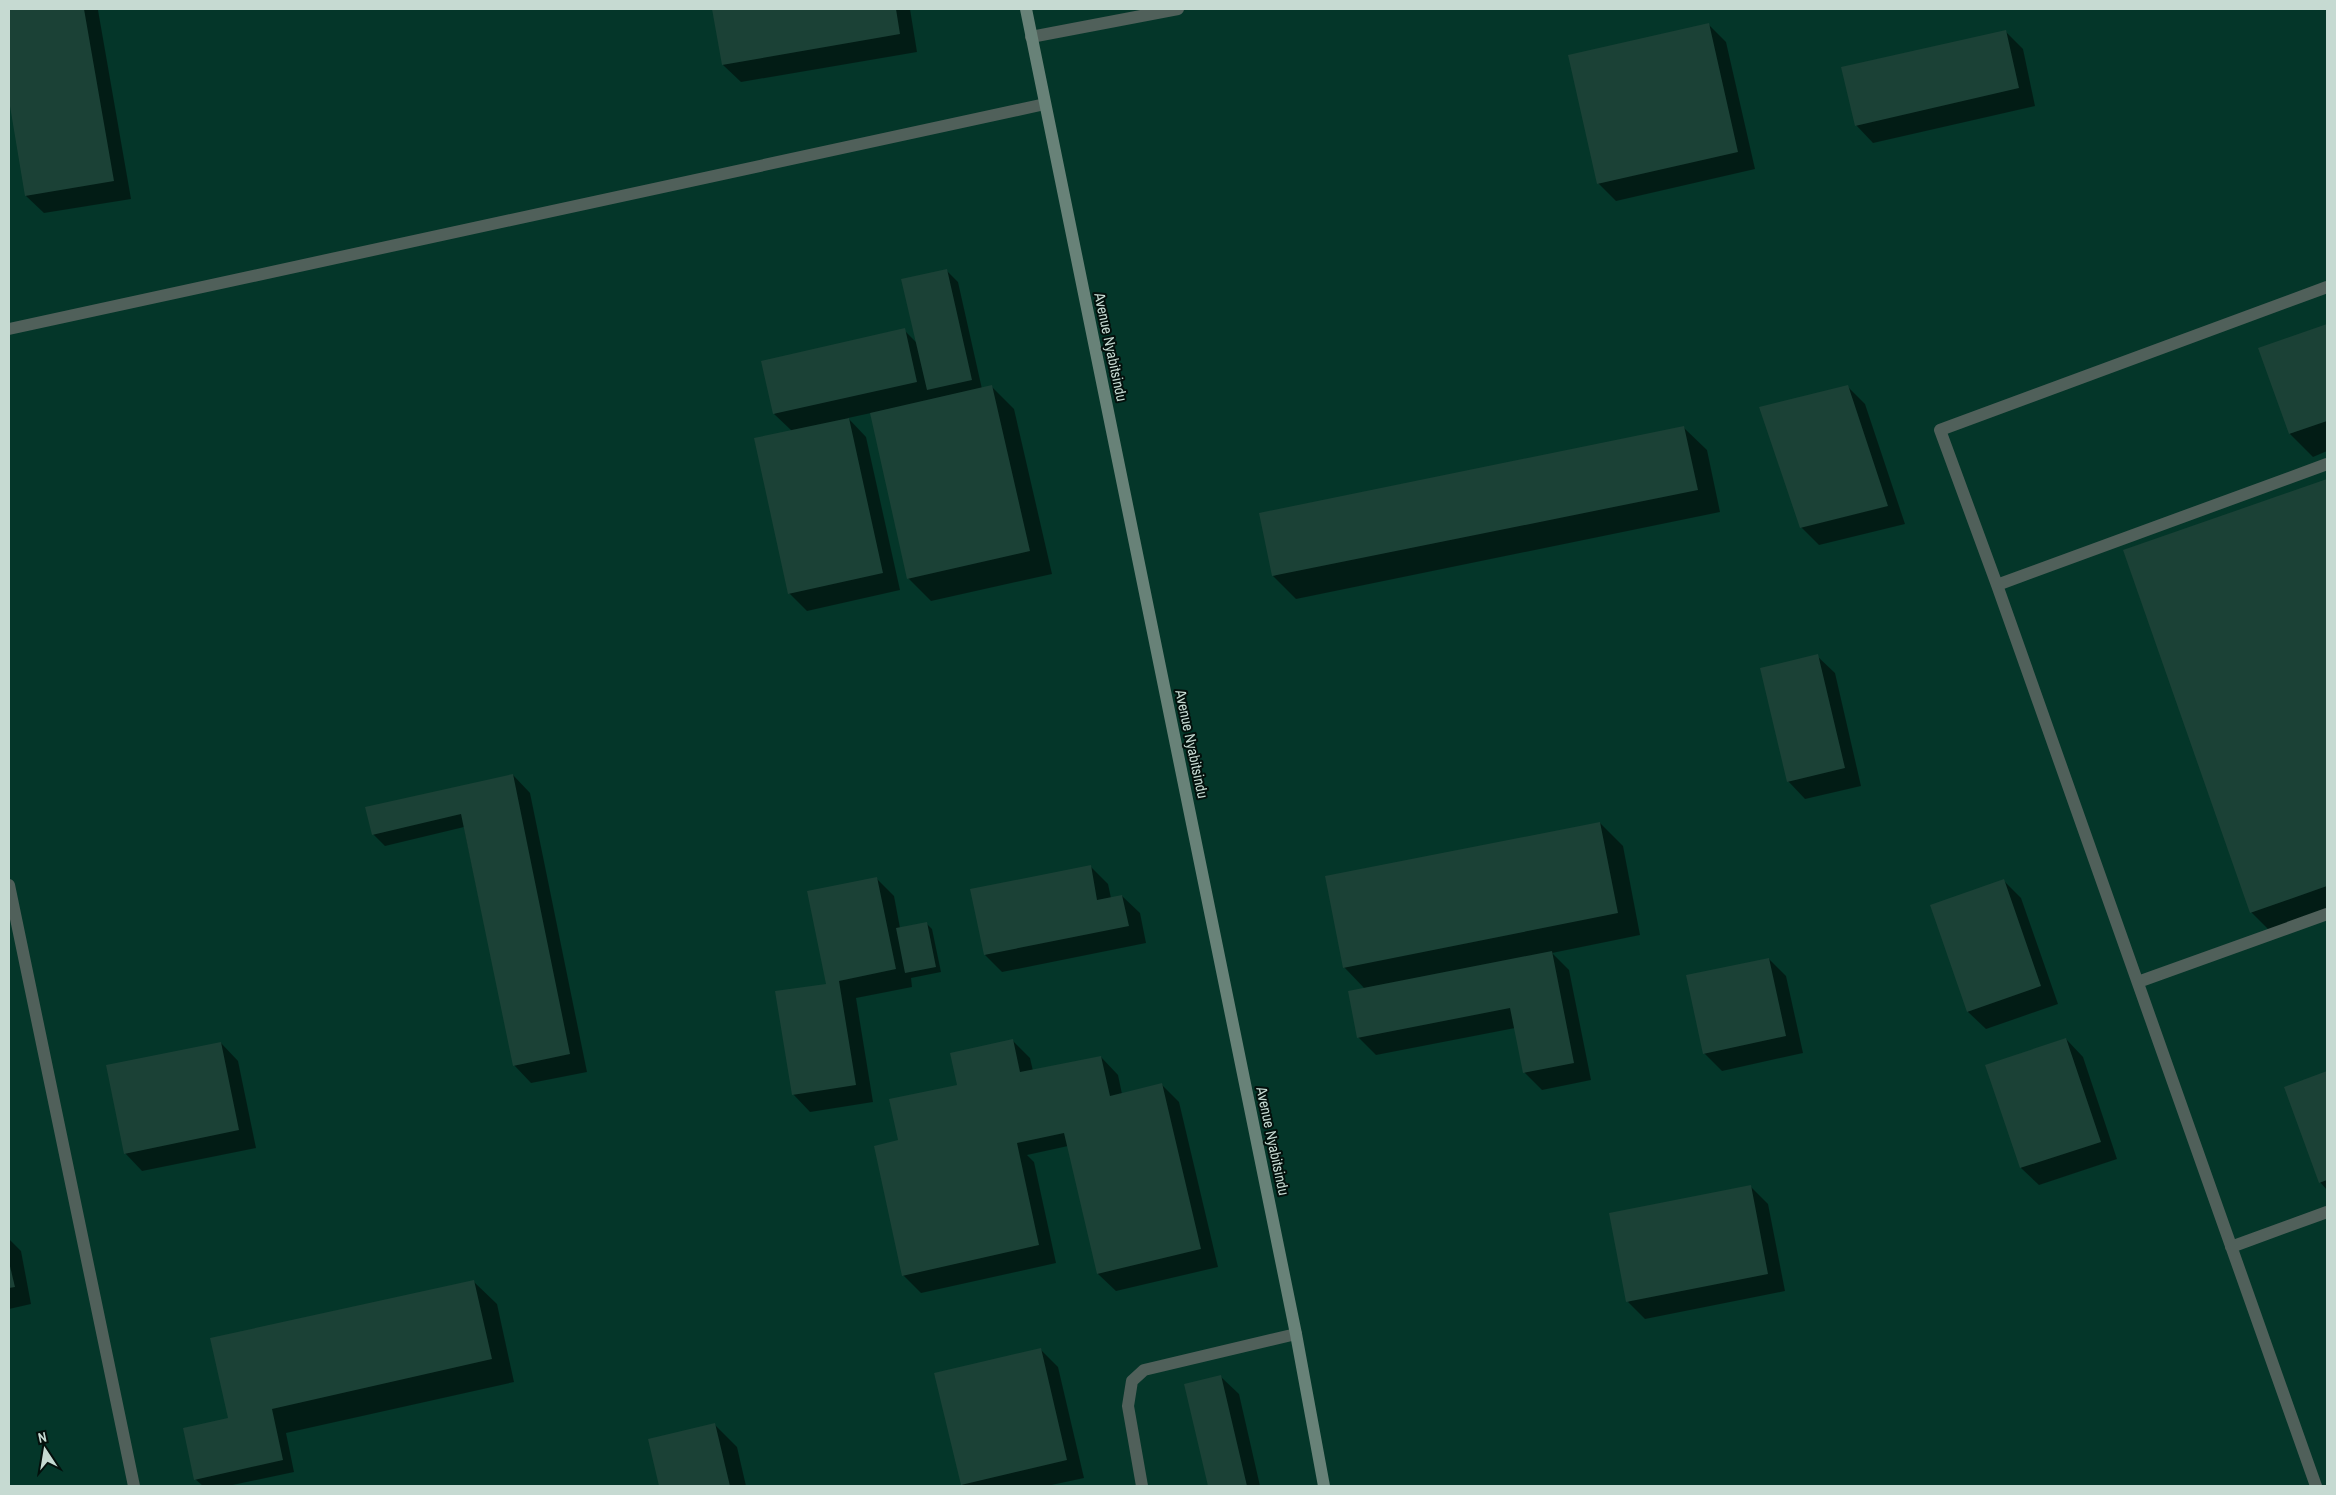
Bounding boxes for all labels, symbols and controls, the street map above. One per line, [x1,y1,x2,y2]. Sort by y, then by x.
street label: Avenue Nyabitsindu [1089,290,1133,403]
street label: Avenue Nyabitsindu [1170,687,1214,800]
street label: Avenue Nyabitsindu [1251,1084,1295,1197]
north arrow [20,1425,70,1475]
text: N [36,1428,48,1447]

